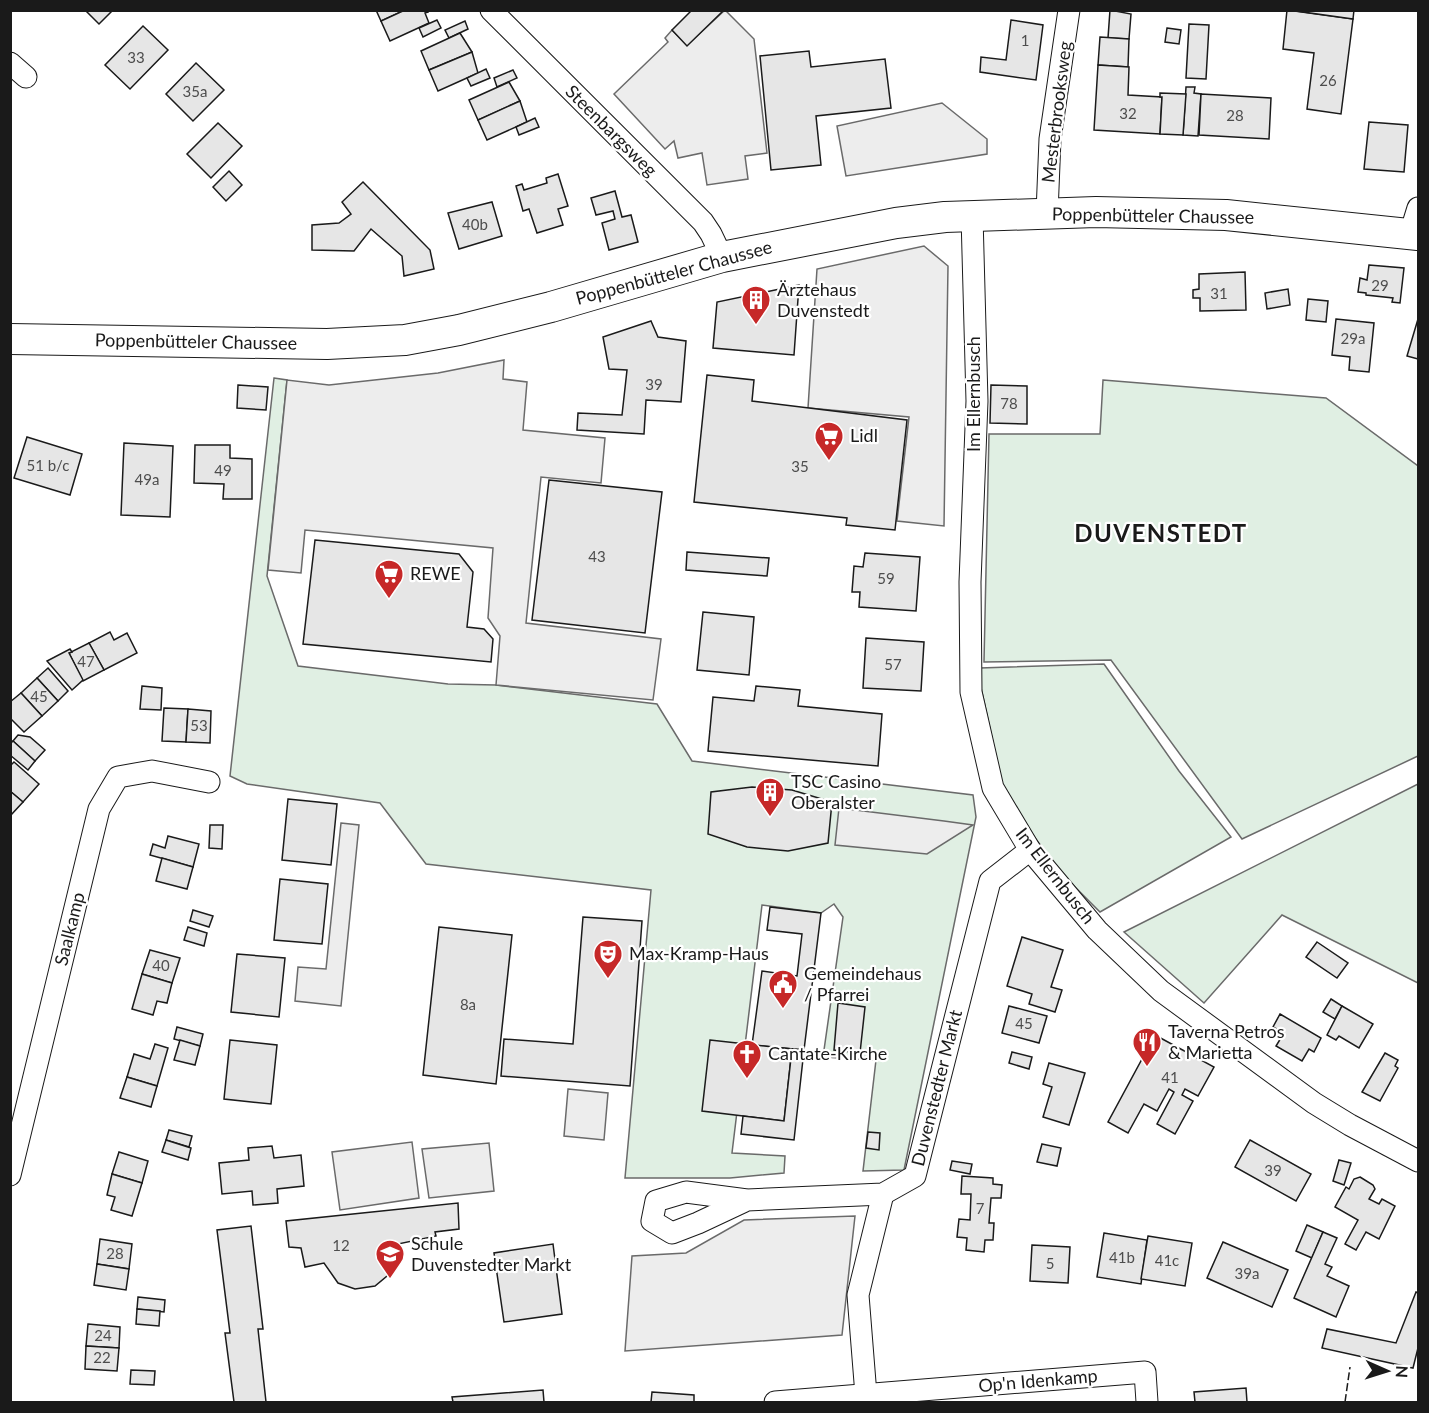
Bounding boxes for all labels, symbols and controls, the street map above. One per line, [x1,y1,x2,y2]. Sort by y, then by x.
house number: 1 [1021,31,1029,49]
street label: Mesterbrooksweg [1036,40,1076,184]
house number: 33 [127,48,145,66]
house number: 26 [1319,71,1337,89]
street label: Steenbargsweg [561,80,662,181]
house number: 35a [183,82,207,100]
house number: 32 [1119,104,1137,122]
house number: 28 [1226,106,1244,124]
street label: Poppenbütteler Chaussee [1052,202,1254,228]
house number: 40b [462,215,488,233]
street label: Poppenbütteler Chaussee [573,235,774,309]
house number: 29 [1371,276,1389,294]
place label: Ärztehaus Duvenstedt [777,278,870,321]
building icon: Ärztehaus Duvenstedt [740,284,772,326]
house number: 31 [1210,284,1228,302]
street label: Poppenbütteler Chaussee [95,328,297,354]
house number: 29a [1341,329,1365,347]
street label: Im Ellernbusch [962,336,984,452]
house number: 39 [645,375,663,393]
house number: 78 [1000,394,1018,412]
supermarket icon: Lidl [813,420,845,462]
place label: Lidl [850,424,878,446]
house number: 51 b/c [27,456,69,474]
house number: 35 [791,457,809,475]
house number: 49 [214,461,232,479]
house number: 49a [135,470,159,488]
district label: DUVENSTEDT [1074,518,1248,547]
house number: 43 [588,547,606,565]
supermarket icon: REWE [373,558,405,600]
place label: REWE [410,562,461,584]
house number: 59 [877,569,895,587]
house number: 47 [77,652,95,670]
house number: 57 [884,655,902,673]
house number: 45 [30,687,48,705]
house number: 53 [190,716,208,734]
place label: TSC Casino Oberalster [791,770,881,813]
building icon: TSC Casino Oberalster [754,776,786,818]
street label: Im Ellernbusch [1011,823,1100,928]
street label: Saalkamp [49,890,89,968]
theatre icon: Max-Kramp-Haus [592,938,624,980]
place label: Max-Kramp-Haus [629,942,769,964]
house number: 40 [152,956,170,974]
place label: Gemeindehaus / Pfarrei [804,962,922,1005]
public building icon: Gemeindehaus / Pfarrei [767,968,799,1010]
house number: 8a [460,995,476,1013]
street label: Duvenstedter Markt [906,1007,966,1168]
house number: 45 [1015,1014,1033,1032]
place label: Taverna Petros & Marietta [1168,1020,1285,1063]
restaurant icon: Taverna Petros & Marietta [1131,1026,1163,1068]
church icon: Cantate-Kirche [731,1038,763,1080]
place label: Cantate-Kirche [768,1042,887,1064]
house number: 41 [1161,1068,1179,1086]
house number: 39 [1264,1161,1282,1179]
house number: 7 [976,1199,985,1217]
place label: Schule Duvenstedter Markt [411,1232,572,1275]
house number: 12 [332,1236,350,1254]
school or university icon: Schule Duvenstedter Markt [374,1238,406,1280]
house number: 28 [106,1244,124,1262]
house number: 41b [1109,1248,1135,1266]
house number: 41c [1155,1251,1179,1269]
house number: 5 [1046,1254,1054,1272]
house number: 39a [1235,1264,1259,1282]
house number: 24 [94,1326,112,1344]
north arrow [1357,1341,1417,1401]
house number: 22 [93,1348,111,1366]
street label: Op'n Idenkamp [977,1364,1098,1396]
text: N [1393,1365,1412,1378]

